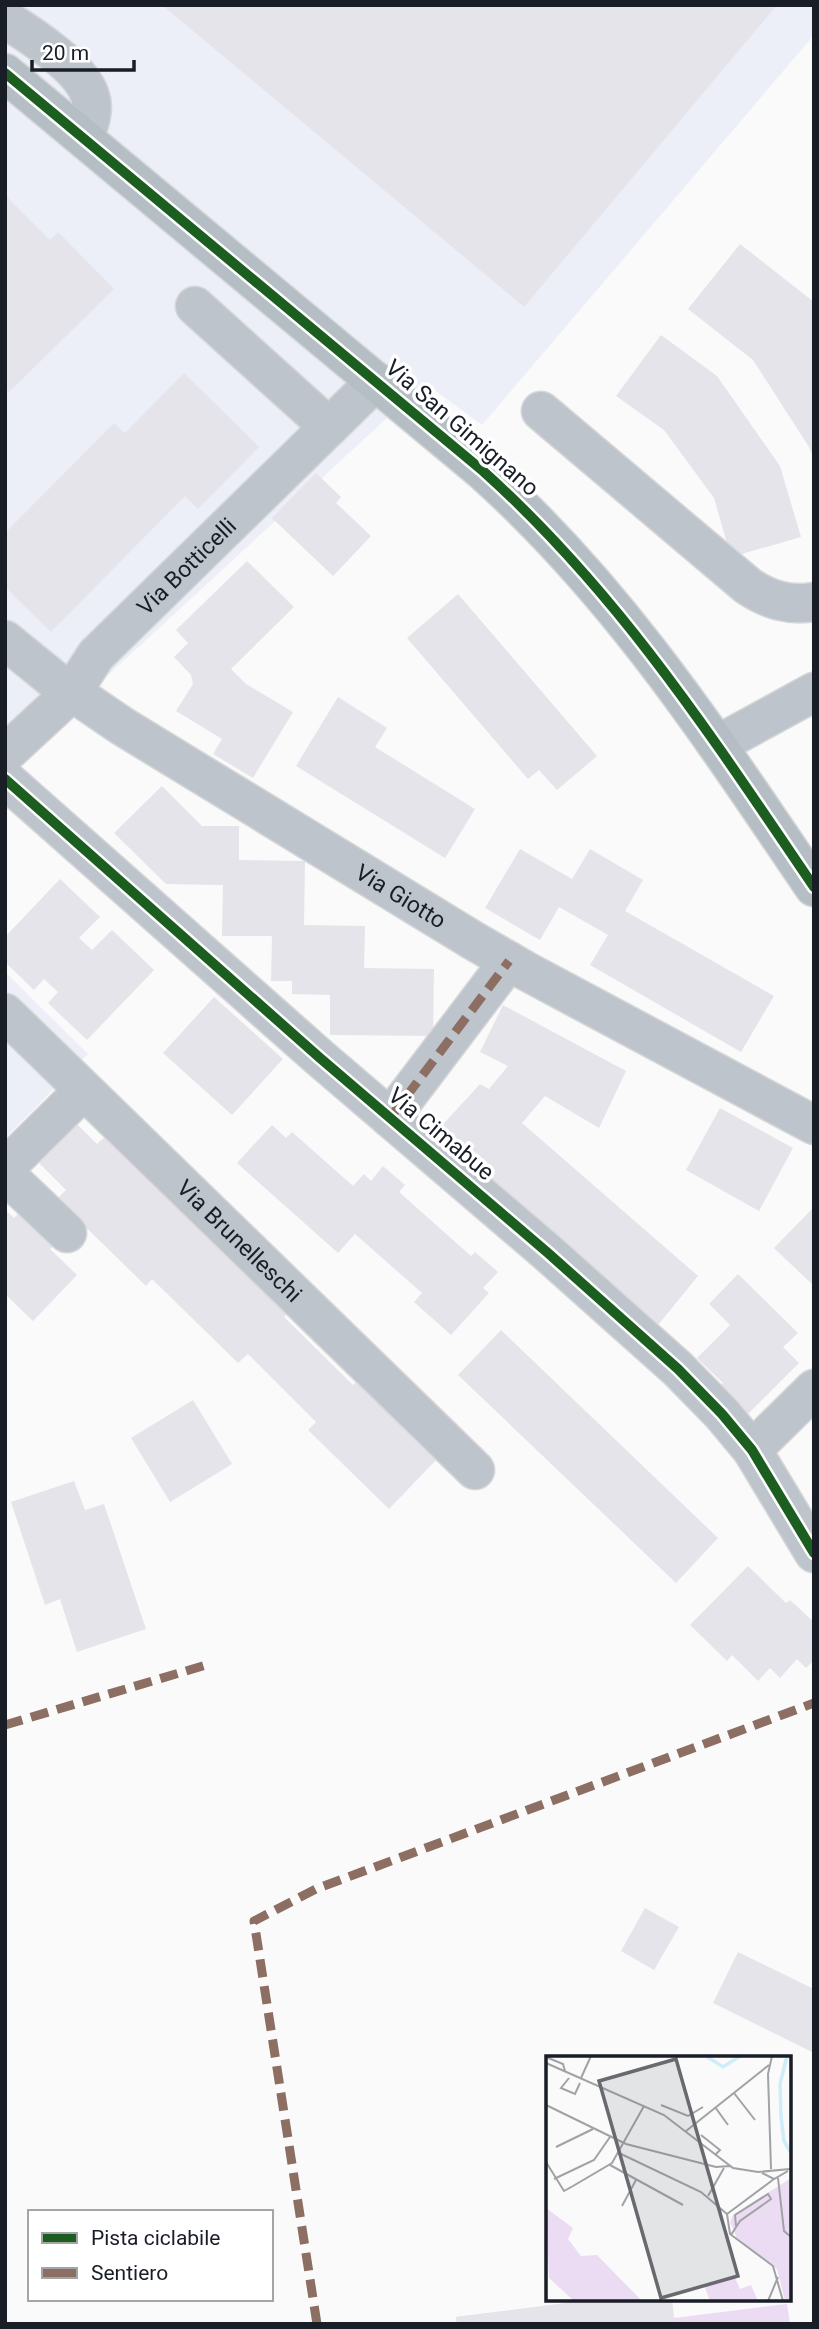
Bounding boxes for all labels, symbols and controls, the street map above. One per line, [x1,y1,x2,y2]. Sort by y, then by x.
scale bar [32,28,133,72]
text: 20 m [42,41,89,65]
street label: Via San Gimignano [380,354,544,502]
street label: Via Botticelli [131,512,242,621]
street label: Via Giotto [351,858,451,934]
street label: Via Cimabue [383,1082,499,1186]
street label: Via Brunelleschi [171,1174,308,1308]
inset map [546,2056,791,2301]
legend [28,2210,273,2301]
text: Pista ciclabile [91,2226,220,2250]
text: Sentiero [91,2261,168,2285]

